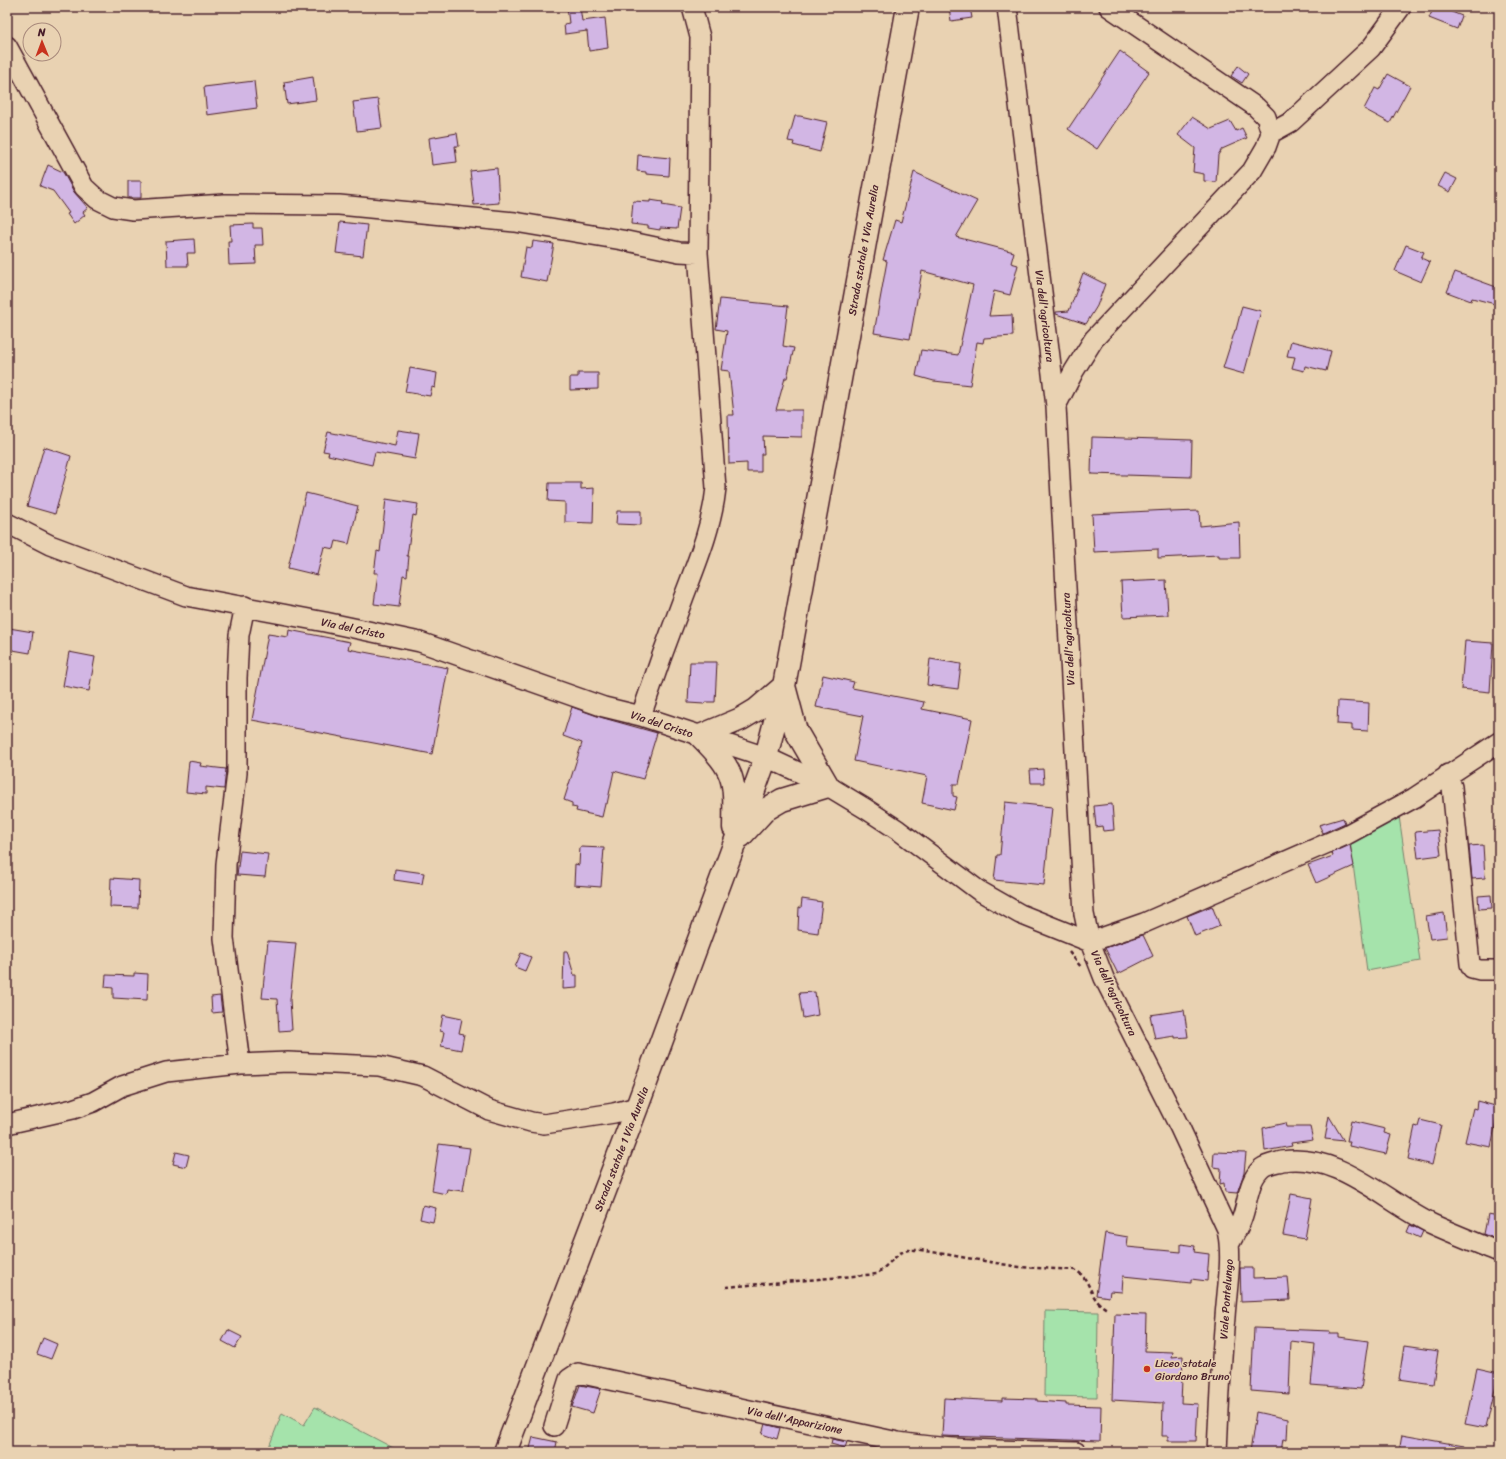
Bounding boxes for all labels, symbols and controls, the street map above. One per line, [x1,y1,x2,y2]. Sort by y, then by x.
north arrow [22,22,62,62]
text: N [37,23,46,42]
street label: Strada statale 1 Via Aurelia [843,183,884,317]
street label: Via dell'agricoltura [1029,269,1060,364]
street label: Via dell'agricoltura [1057,592,1080,686]
street label: Via del Cristo [319,612,387,645]
street label: Via del Cristo [628,705,696,744]
street label: Via dell'agricoltura [1085,947,1142,1040]
street label: Strada statale 1 Via Aurelia [589,1084,654,1214]
street label: Viale Pontelungo [1214,1258,1239,1340]
place label: Liceo statale Giordano Bruno [1155,1354,1230,1386]
marker: Liceo statale Giordano Bruno [1142,1364,1152,1374]
street label: Via dell'Apparizione [746,1401,845,1440]

